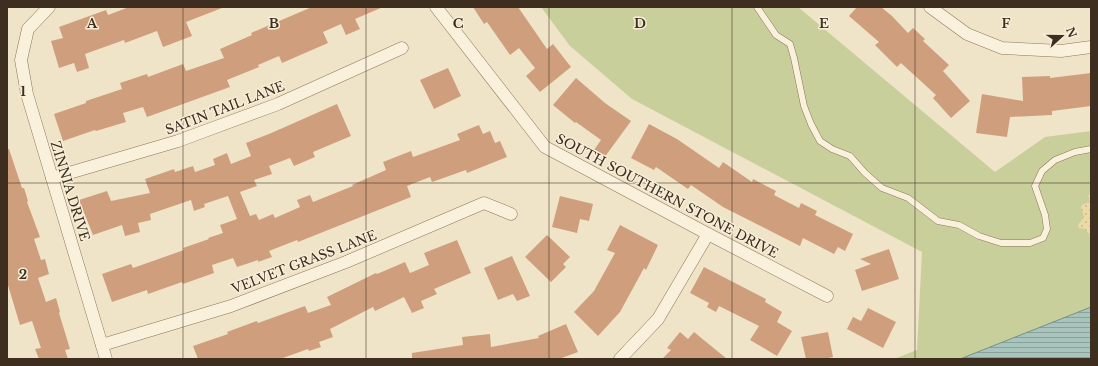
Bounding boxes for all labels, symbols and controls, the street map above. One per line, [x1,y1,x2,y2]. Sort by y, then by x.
text: A [86,15,98,32]
text: B [269,15,279,32]
text: C [453,15,464,32]
text: D [634,15,646,32]
text: E [819,15,829,32]
text: F [1002,15,1011,32]
north arrow [1042,16,1082,56]
text: N [1063,25,1080,40]
street label: SATIN TAIL LANE [163,77,287,139]
text: 1 [20,83,26,100]
street label: SOUTH SOUTHERN STONE DRIVE [553,130,781,262]
street label: ZINNIA DRIVE [47,139,93,243]
street label: VELVET GRASS LANE [228,226,379,298]
text: 2 [19,266,27,283]

